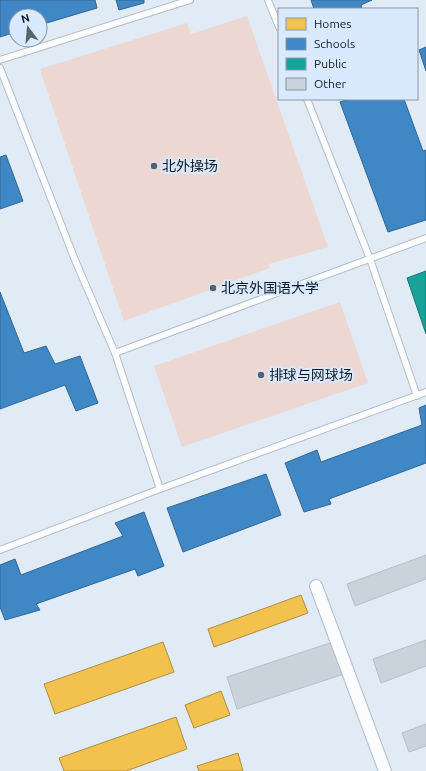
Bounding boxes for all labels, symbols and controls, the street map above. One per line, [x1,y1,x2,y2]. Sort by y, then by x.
north arrow [8,8,48,48]
legend [278,8,418,100]
text: N [20,11,31,25]
text: Homes [314,17,352,30]
text: Schools [314,37,355,50]
text: Public [314,57,347,70]
text: Other [314,77,347,90]
place label: 北外操场 [162,158,218,174]
marker: 北外操场 [149,161,159,171]
place label: 北京外国语大学 [221,280,319,296]
marker: 北京外国语大学 [208,283,218,293]
place label: 排球与网球场 [269,367,353,383]
marker: 排球与网球场 [256,370,266,380]

